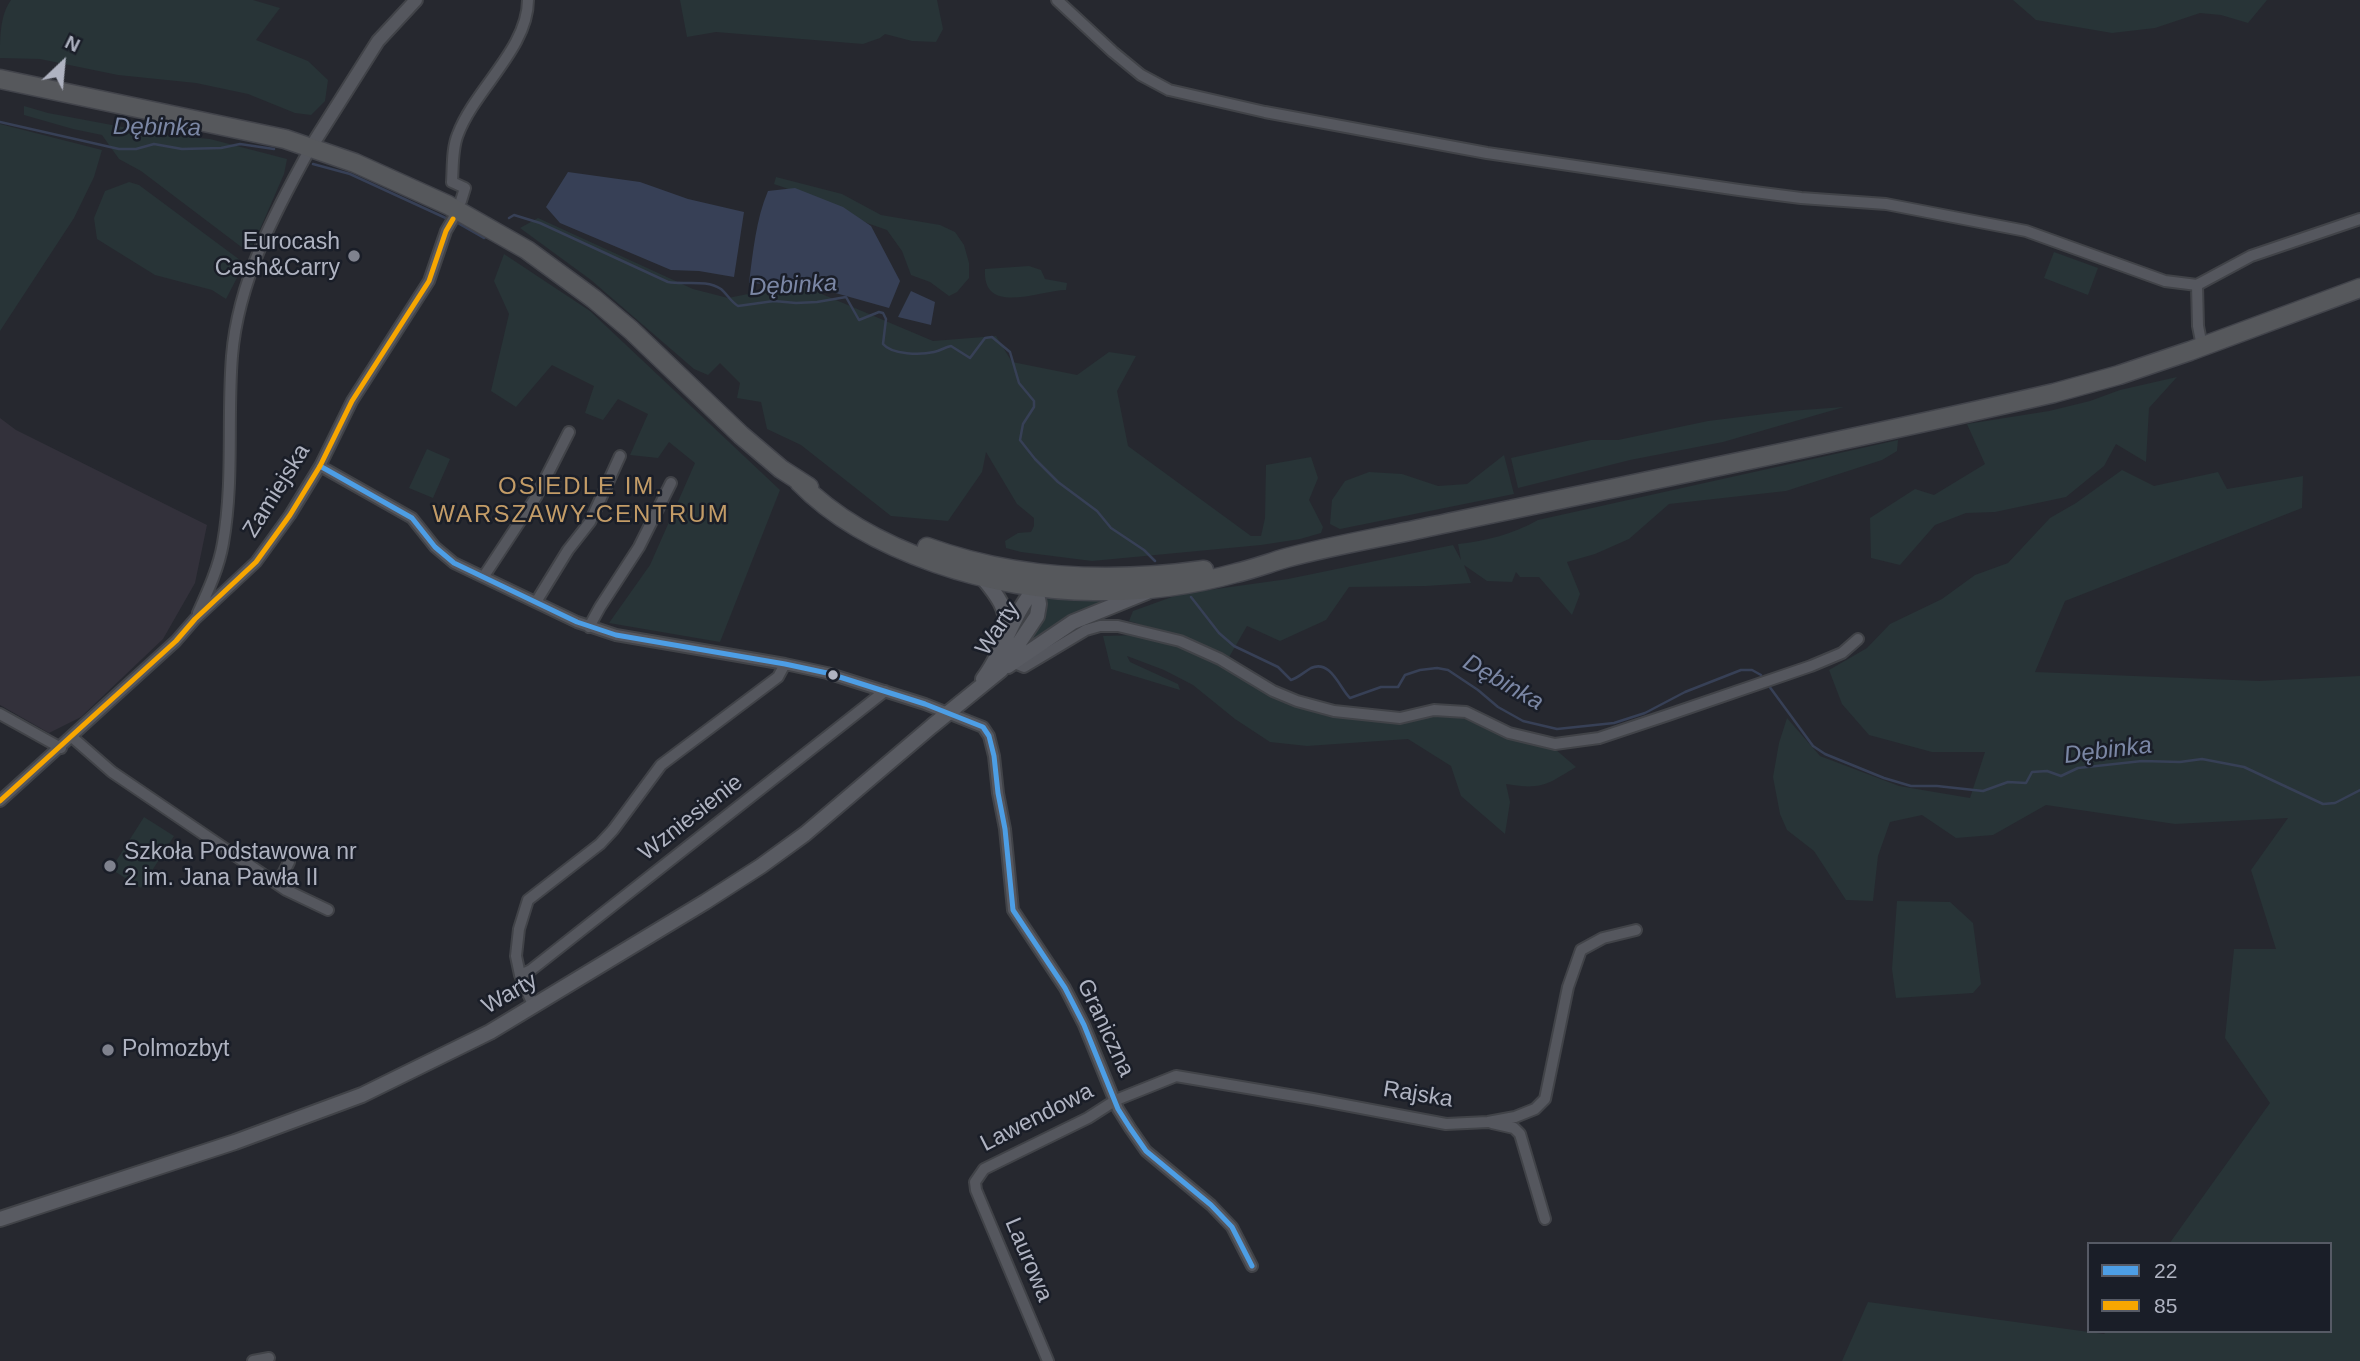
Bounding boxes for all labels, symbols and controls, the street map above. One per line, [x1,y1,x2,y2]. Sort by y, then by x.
north arrow [28,28,98,98]
text: N [62,31,83,56]
water label: Dębinka [113,113,201,143]
place label: Eurocash Cash&Carry [215,229,340,283]
marker: Eurocash Cash&Carry [346,248,362,264]
water label: Dębinka [748,269,838,303]
street label: Zamiejska [238,439,316,543]
district label: OSIEDLE IM. WARSZAWY-CENTRUM [434,473,728,529]
street label: Warty [970,597,1026,661]
water label: Dębinka [1458,649,1548,717]
unlabelled marker [826,668,840,682]
water label: Dębinka [2063,731,2153,771]
street label: Wzniesienie [634,769,748,867]
place label: Szkoła Podstawowa nr 2 im. Jana Pawła II [124,839,357,893]
marker: Szkoła Podstawowa nr 2 im. Jana Pawła II [102,858,118,874]
street label: Warty [477,967,543,1021]
street label: Graniczna [1070,975,1140,1081]
place label: Polmozbyt [122,1036,229,1064]
marker: Polmozbyt [100,1042,116,1058]
street label: Rajska [1381,1076,1455,1114]
street label: Lawendowa [976,1078,1098,1158]
street label: Laurowa [998,1214,1058,1306]
legend [2087,1242,2332,1333]
text: 22 [2154,1259,2177,1282]
text: 85 [2154,1294,2177,1317]

